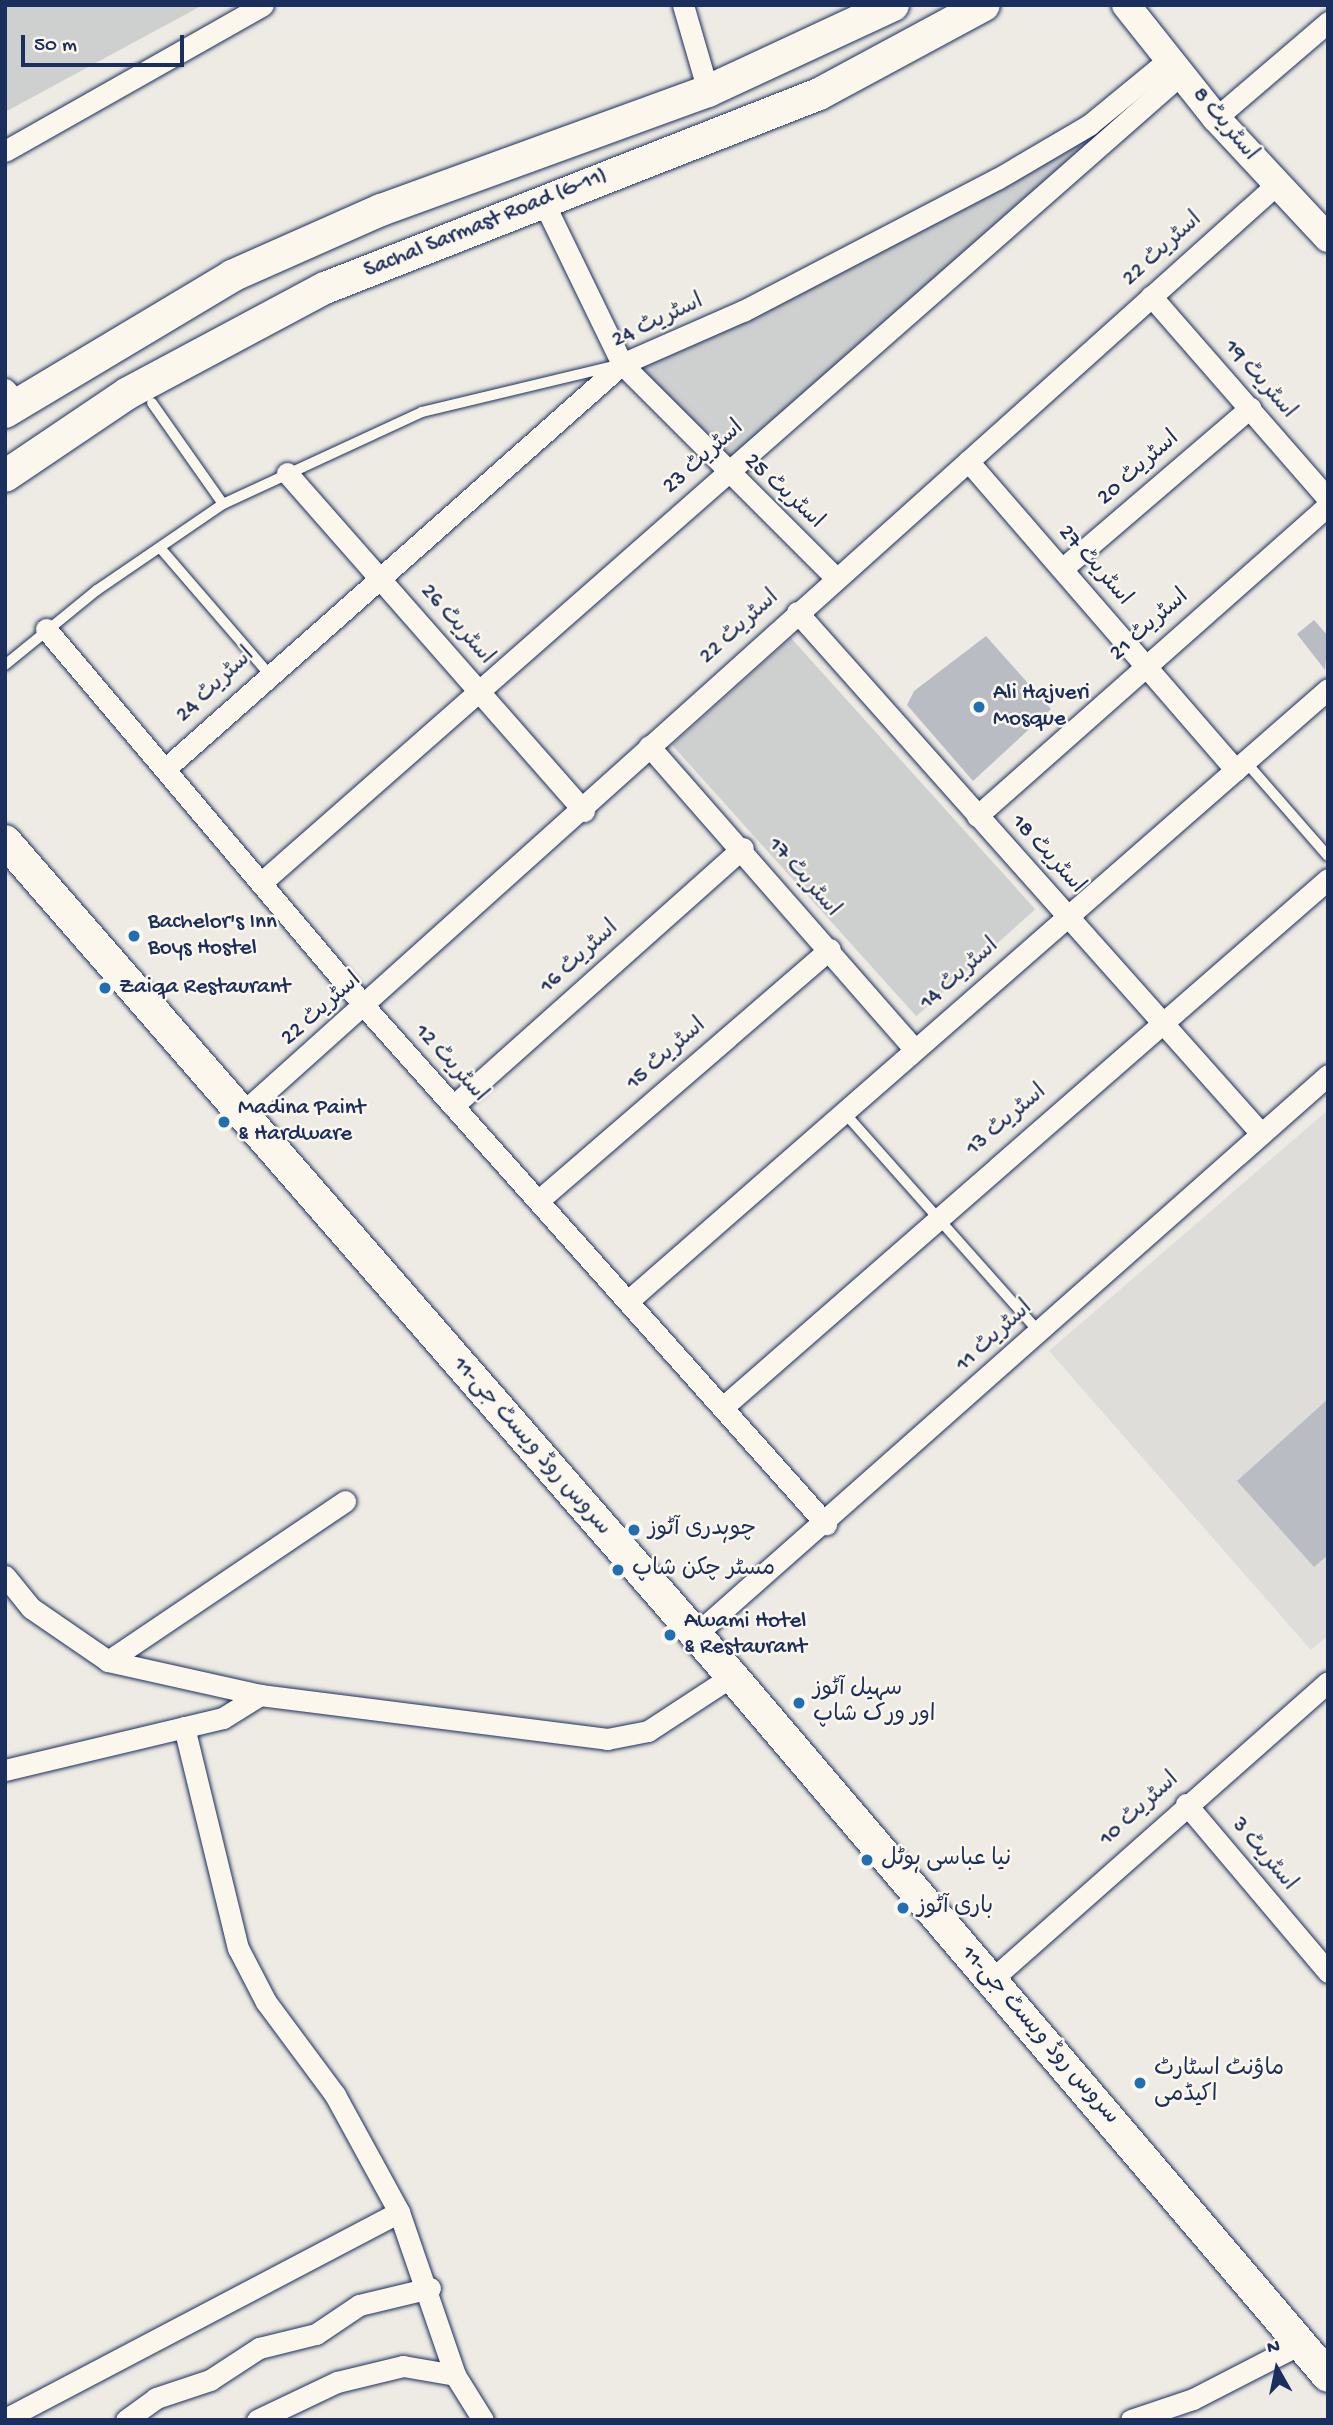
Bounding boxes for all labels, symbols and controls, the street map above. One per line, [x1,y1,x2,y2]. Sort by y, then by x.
scale bar [24,21,187,65]
text: 50 m [34,34,77,59]
street label: اسٹریٹ 8 [1185,82,1263,168]
street label: Sachal Sarmast Road (G-11) [360,163,612,285]
street label: اسٹریٹ 22 [1117,207,1209,293]
street label: اسٹریٹ 24 [608,289,708,355]
street label: اسٹریٹ 19 [1217,335,1301,425]
street label: اسٹریٹ 23 [658,415,750,501]
street label: اسٹریٹ 20 [1092,426,1186,512]
street label: اسٹریٹ 25 [737,448,829,536]
street label: اسٹریٹ 27 [1051,520,1137,612]
street label: اسٹریٹ 26 [413,579,499,671]
street label: اسٹریٹ 21 [1105,584,1195,668]
street label: اسٹریٹ 22 [694,585,786,671]
street label: اسٹریٹ 24 [171,643,261,729]
place label: Ali Hajveri Mosque [993,680,1090,734]
marker: Ali Hajveri Mosque [971,699,987,715]
street label: اسٹریٹ 18 [1004,810,1090,900]
street label: اسٹریٹ 17 [761,832,845,924]
place label: Bachelor's Inn Boys Hostel [148,909,277,963]
street label: اسٹریٹ 16 [535,915,625,1001]
marker: Bachelor's Inn Boys Hostel [126,928,142,944]
street label: اسٹریٹ 14 [915,933,1005,1017]
street label: اسٹریٹ 22 [276,967,368,1053]
place label: Zaiqa Restaurant [119,974,290,1002]
marker: Zaiqa Restaurant [97,980,113,996]
street label: اسٹریٹ 15 [621,1013,713,1097]
street label: اسٹریٹ 12 [408,1019,492,1109]
street label: اسٹریٹ 13 [961,1079,1053,1163]
place label: Madina Paint & Hardware [238,1095,365,1149]
marker: Madina Paint & Hardware [216,1114,232,1130]
street label: اسٹریٹ 11 [951,1295,1039,1379]
street label: سروس روڈ ویسٹ جی-11 [446,1352,616,1542]
place label: چوہدری آٹوز [648,1516,756,1544]
marker: چوہدری آٹوز [626,1522,642,1538]
place label: مسٹر چکن شاپ [632,1556,775,1584]
marker: مسٹر چکن شاپ [610,1562,626,1578]
place label: Awami Hotel & Restaurant [684,1608,807,1662]
marker: Awami Hotel & Restaurant [662,1627,678,1643]
place label: سہیل آٹوز اور ورک شاپ [813,1676,935,1730]
marker: سہیل آٹوز اور ورک شاپ [791,1695,807,1711]
street label: اسٹریٹ 10 [1094,1767,1186,1853]
street label: اسٹریٹ 3 [1224,1813,1302,1897]
place label: نیا عباسی ہوٹل [881,1846,1011,1874]
marker: نیا عباسی ہوٹل [859,1852,875,1868]
place label: باری آٹوز [917,1894,993,1922]
marker: باری آٹوز [895,1900,911,1916]
street label: سروس روڈ ویسٹ جی-11 [954,1941,1124,2131]
place label: ماؤنٹ اسٹارٹ اکیڈمی [1154,2056,1284,2110]
marker: ماؤنٹ اسٹارٹ اکیڈمی [1132,2075,1148,2091]
north arrow [1242,2334,1312,2404]
text: N [1266,2335,1282,2360]

